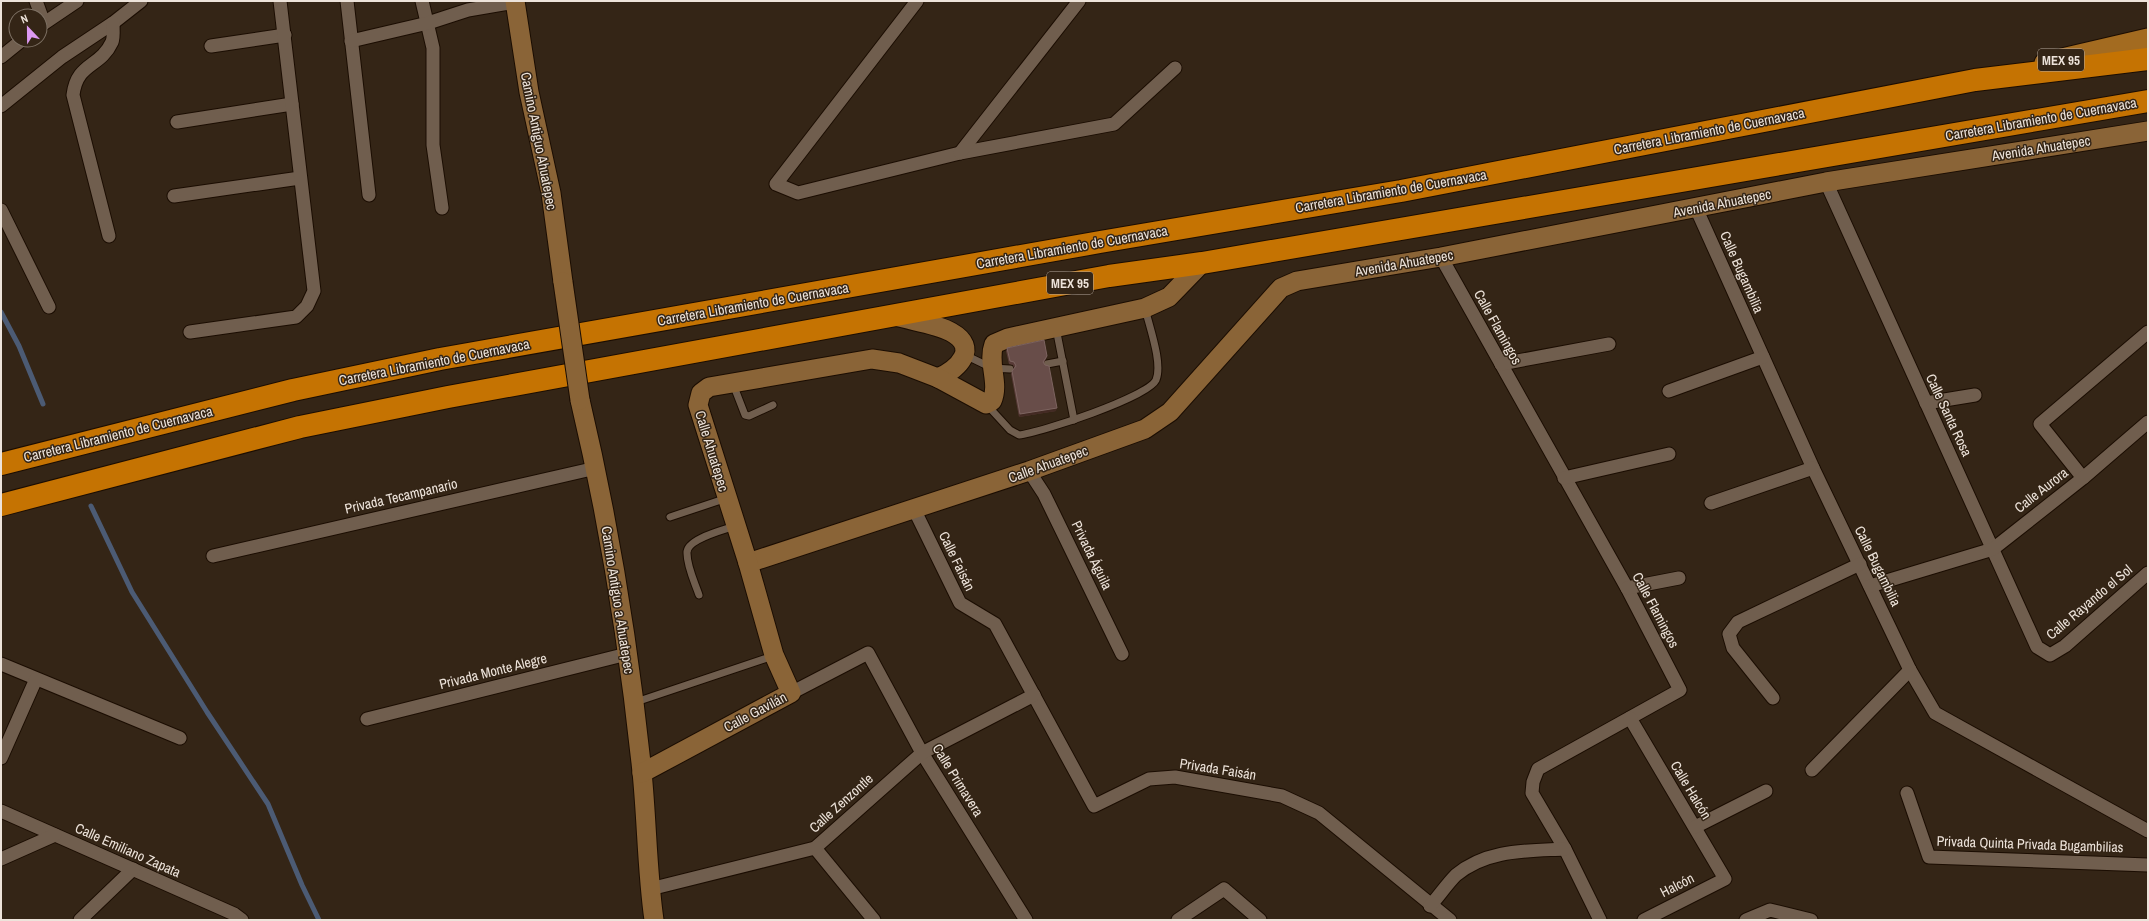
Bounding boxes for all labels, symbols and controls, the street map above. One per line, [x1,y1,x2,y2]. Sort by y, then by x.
north arrow [8,8,48,48]
text: N [19,11,30,26]
road number: MEX 95 [2038,49,2084,71]
street label: Camino Antiguo Ahuatepec [517,71,561,212]
street label: Carretera Libramiento de Cuernavaca [1944,93,2139,145]
street label: Carretera Libramiento de Cuernavaca [1612,104,1807,158]
street label: Avenida Ahuatepec [1990,131,2092,165]
street label: Carretera Libramiento de Cuernavaca [1294,165,1489,217]
street label: Avenida Ahuatepec [1671,185,1773,222]
street label: Carretera Libramiento de Cuernavaca [975,221,1170,273]
street label: Calle Bugambilia [1716,228,1768,316]
street label: Avenida Ahuatepec [1353,245,1455,281]
road number: MEX 95 [1047,272,1093,294]
street label: Carretera Libramiento de Cuernavaca [656,278,851,330]
street label: Calle Flamingos [1470,286,1526,368]
street label: Carretera Libramiento de Cuernavaca [337,335,532,389]
street label: Calle Santa Rosa [1922,371,1976,460]
street label: Carretera Libramiento de Cuernavaca [22,402,215,466]
street label: Calle Ahuatepec [691,408,733,494]
street label: Calle Ahuatepec [1006,441,1091,487]
street label: Calle Aurora [2011,463,2072,517]
street label: Privada Tecampanario [343,474,459,518]
street label: Privada Águila [1068,517,1117,593]
street label: Calle Bugambilia [1851,523,1906,610]
street label: Camino Antiguo a Ahuatepec [597,525,639,675]
street label: Calle Faisán [935,528,979,594]
street label: Calle Rayando el Sol [2042,561,2136,643]
street label: Calle Flamingos [1629,569,1684,651]
street label: Privada Monte Alegre [437,649,549,693]
street label: Calle Gavilán [720,688,790,736]
street label: Calle Primavera [929,740,988,820]
street label: Privada Faisán [1178,754,1258,784]
street label: Calle Halcón [1667,757,1715,823]
street label: Calle Zenzontle [805,770,877,836]
street label: Calle Emiliano Zapata [72,819,184,882]
street label: Privada Quinta Privada Bugambilias [1936,832,2124,856]
street label: Halcón [1657,869,1697,901]

